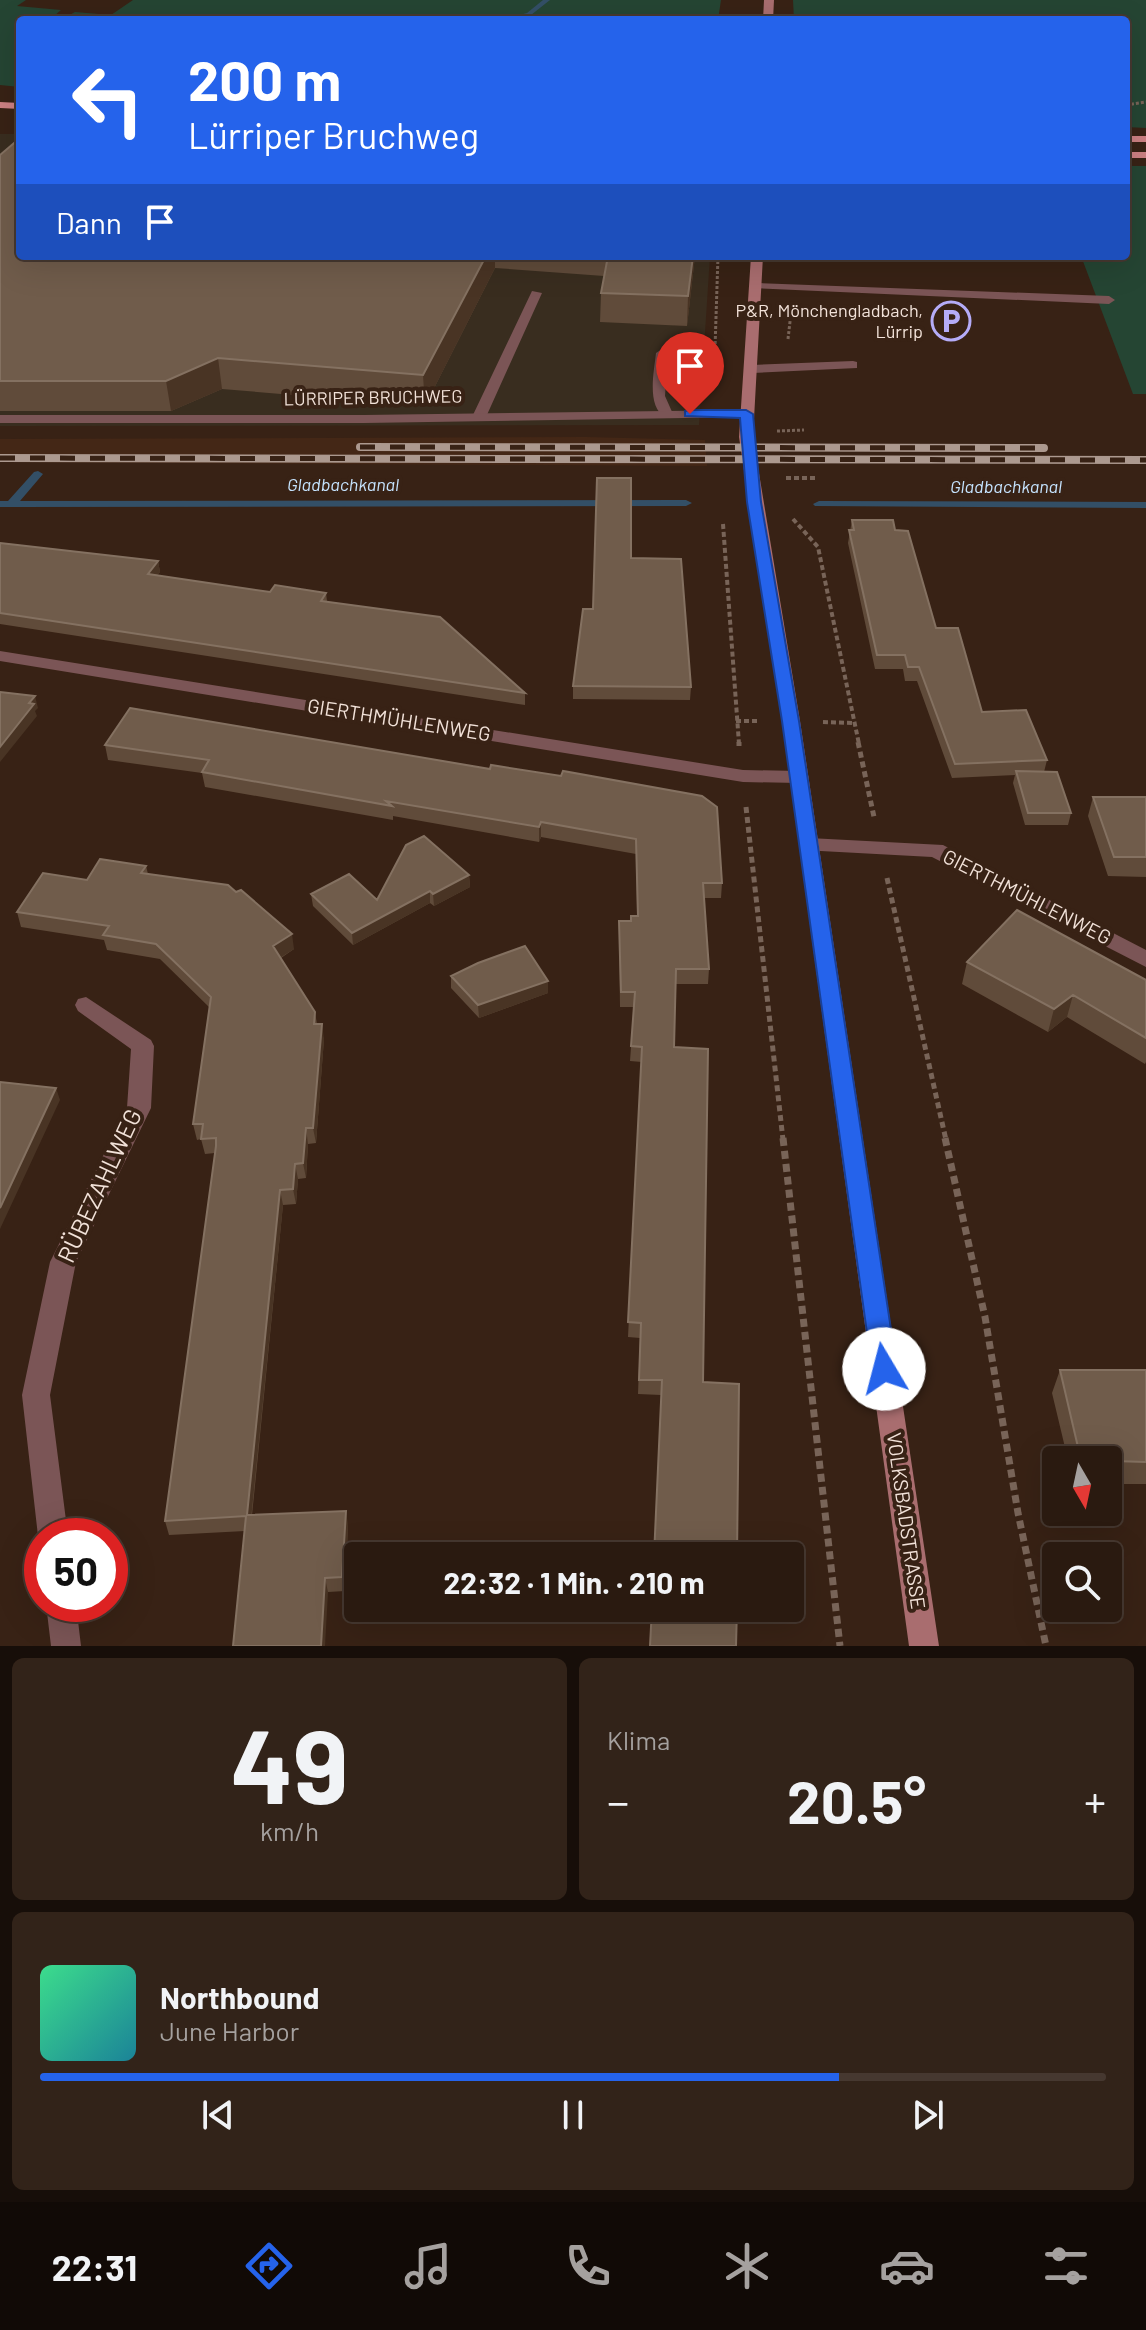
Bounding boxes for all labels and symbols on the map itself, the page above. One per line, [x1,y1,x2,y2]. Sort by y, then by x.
place label: P&R, Mönchengladbach, Lürrip [736,299,923,342]
parking icon: P&R, Mönchengladbach, Lürrip [930,300,972,342]
pin [656,332,724,414]
street label: LÜRRIPER BRUCHWEG [283,384,462,410]
water label: Gladbachkanal [287,473,399,495]
water label: Gladbachkanal [950,475,1062,497]
street label: GIERTHMÜHLENWEG [306,693,492,745]
street label: GIERTHMÜHLENWEG [940,843,1115,949]
street label: RÜBEZAHLWEG [50,1104,147,1267]
position arrow [842,1327,926,1411]
street label: VOLKSBADSTRASSE [883,1431,931,1611]
north arrow [1042,1446,1122,1526]
speed limit sign: 50 [24,1518,128,1622]

